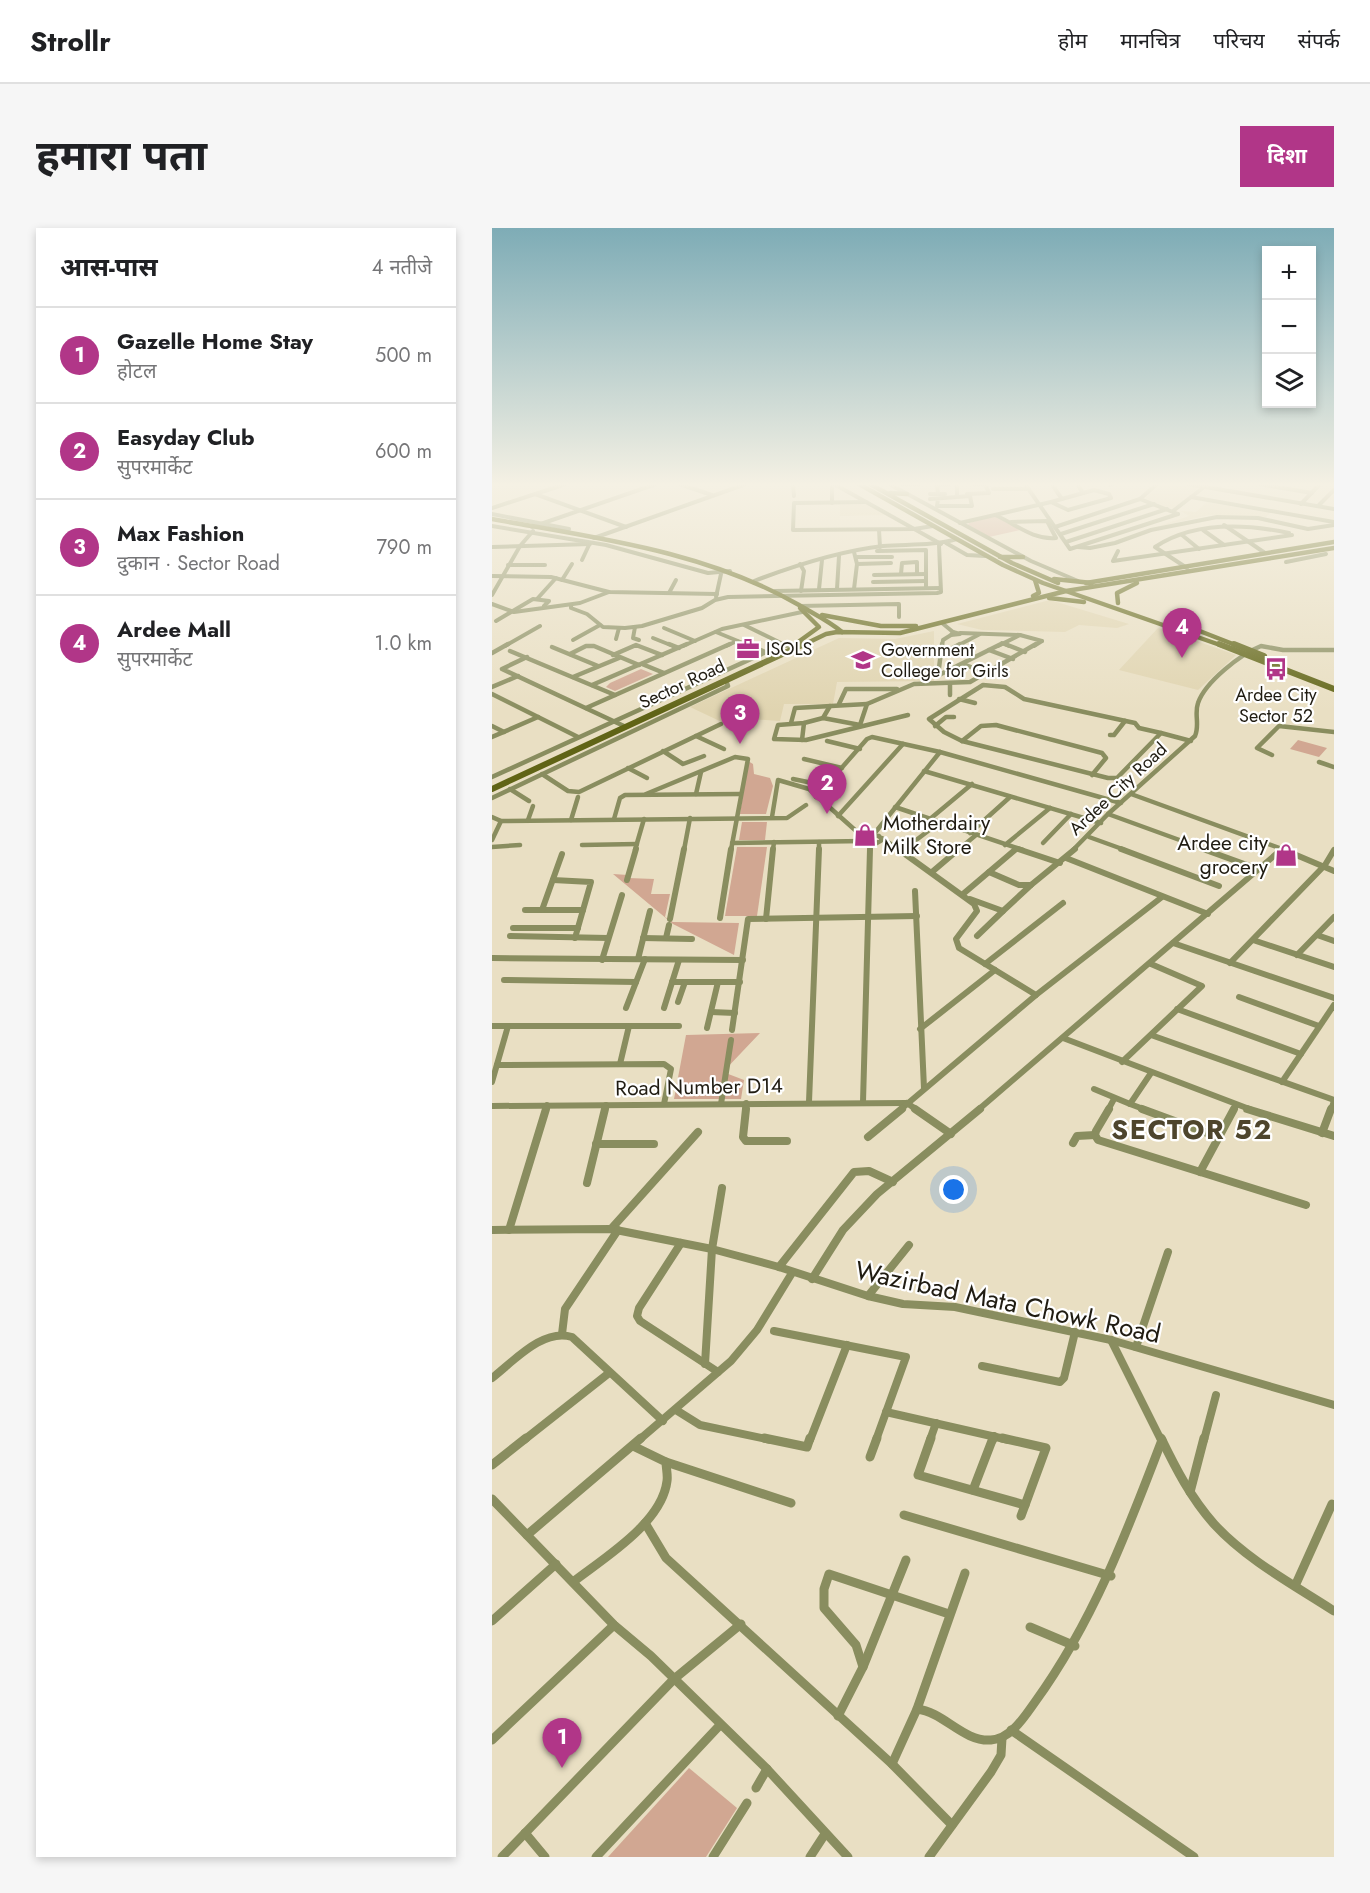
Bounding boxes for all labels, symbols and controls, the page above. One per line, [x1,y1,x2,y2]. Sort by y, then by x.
text: Strollr [30,21,111,62]
text: होम [1058,26,1087,56]
text: मानचित्र [1120,26,1180,56]
text: परिचय [1213,26,1265,56]
text: संपर्क [1298,26,1340,56]
text: हमारा पता [36,125,207,186]
button: दिशा [1240,126,1334,187]
map controls [1262,246,1316,408]
button: + [1262,246,1316,300]
text: आस-पास [60,248,158,286]
text: 4 नतीजे [372,253,432,282]
button: − [1262,300,1316,354]
text: Gazelle Home Stay [117,325,313,357]
text: 1 [74,341,85,370]
text: 500 m [375,341,432,370]
button: layers [1262,354,1316,408]
text: होटल [117,357,156,386]
text: Easyday Club [117,421,254,453]
text: 2 [73,437,86,466]
text: 600 m [375,437,432,466]
text: सुपरमार्केट [117,453,193,482]
text: Max Fashion [117,517,244,549]
text: 3 [73,533,86,562]
text: 790 m [376,533,432,562]
text: दुकान · Sector Road [117,549,280,578]
pin: 4 [1162,608,1202,658]
text: Ardee Mall [117,613,231,645]
text: 4 [73,629,86,658]
text: 1.0 km [375,629,432,658]
office icon: ISOLS [735,636,761,662]
place label: ISOLS [766,636,813,662]
place label: Government College for Girls [881,637,1008,684]
text: सुपरमार्केट [117,645,193,674]
school or university icon: Government College for Girls [850,647,876,673]
street label: Sector Road [635,653,729,715]
bus stop icon: Ardee City Sector 52 [1263,656,1289,682]
place label: Ardee City Sector 52 [1235,682,1317,729]
pin: 3 [720,694,760,744]
street label: Ardee City Road [1063,737,1173,841]
pin: 2 [808,764,846,814]
place label: Motherdairy Milk Store [883,808,991,862]
shop icon: Motherdairy Milk Store [852,822,878,848]
place label: Ardee city grocery [1177,828,1269,882]
shop icon: Ardee city grocery [1273,842,1299,868]
street label: Road Number D14 [615,1071,783,1103]
district label: SECTOR 52 [1111,1110,1273,1149]
your location [939,1175,968,1204]
street label: Wazirbad Mata Chowk Road [852,1251,1164,1353]
pin: 1 [542,1718,582,1768]

